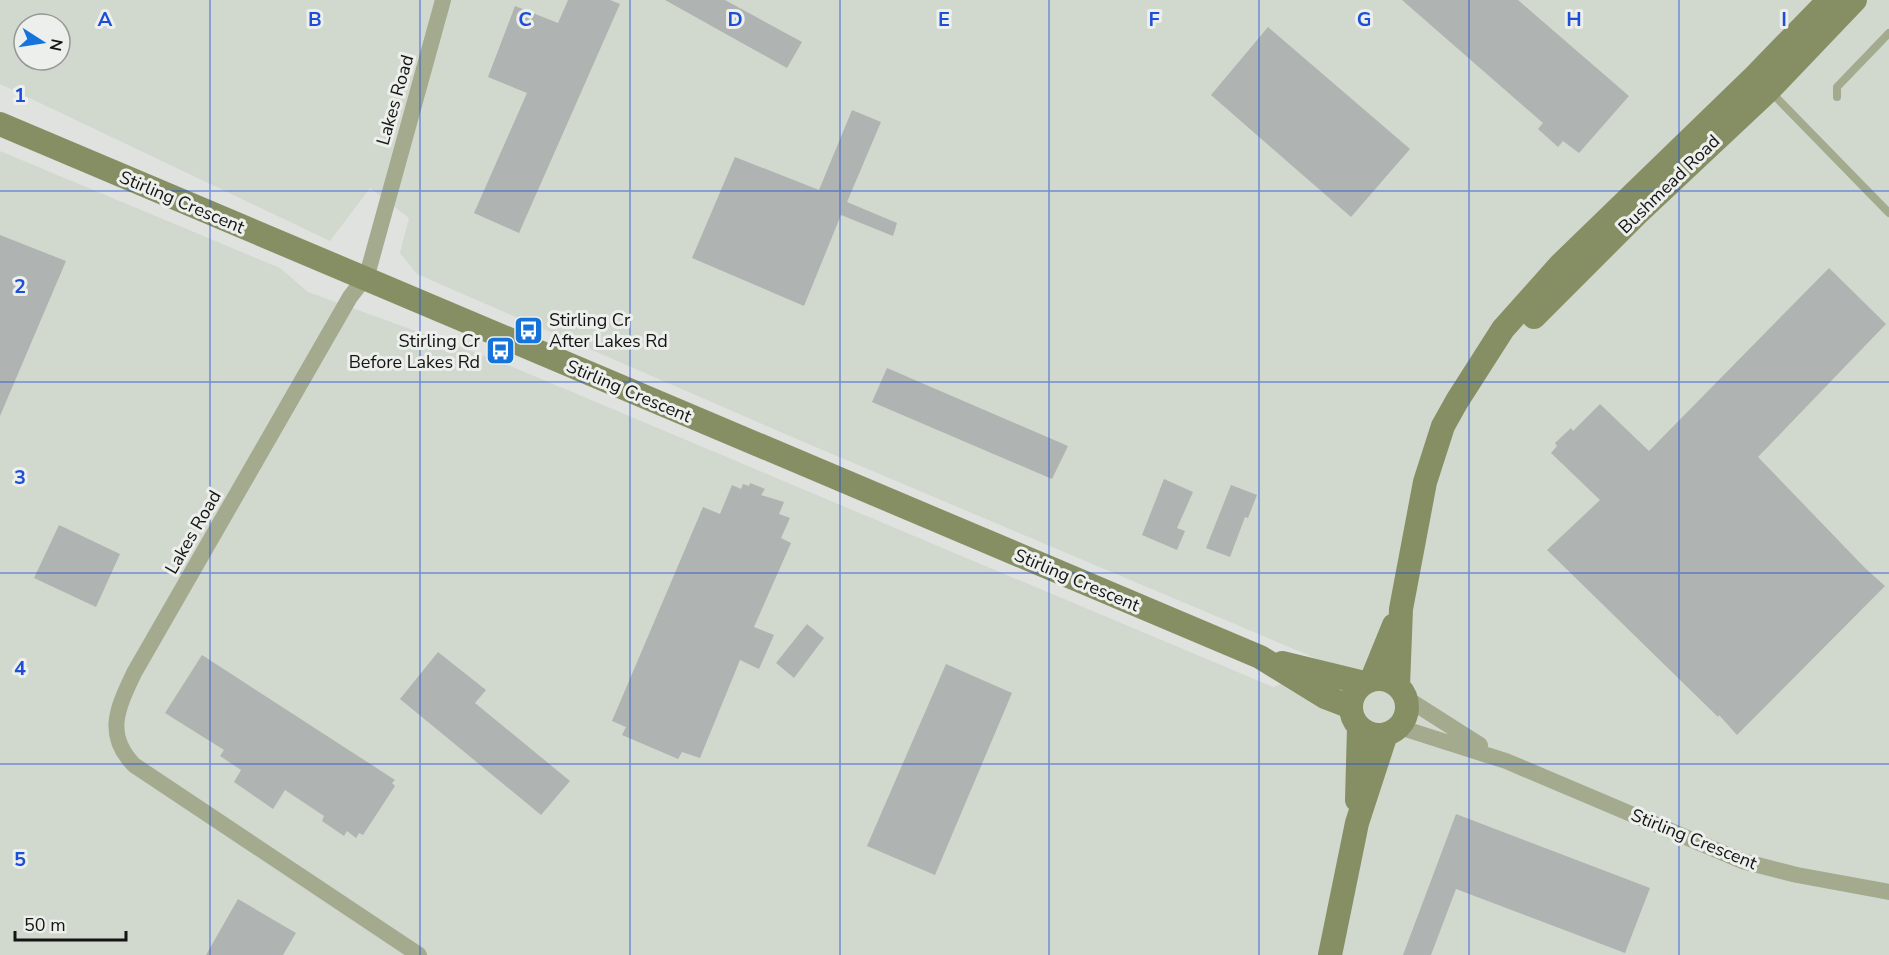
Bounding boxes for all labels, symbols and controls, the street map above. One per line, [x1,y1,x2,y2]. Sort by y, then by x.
text: A [98,6,113,33]
text: B [308,6,322,33]
text: C [518,6,532,33]
text: D [727,6,743,33]
text: E [938,6,950,33]
text: F [1148,6,1160,33]
text: G [1357,6,1371,33]
text: H [1566,6,1582,33]
text: I [1781,6,1787,33]
north arrow [12,12,72,72]
text: N [44,37,68,53]
street label: Lakes Road [371,52,419,148]
text: 1 [14,82,26,109]
street label: Bushmead Road [1613,129,1725,239]
street label: Stirling Crescent [116,165,249,239]
text: 2 [14,273,26,300]
place label: Stirling Cr After Lakes Rd [549,308,668,353]
bus stop icon: Stirling Cr After Lakes Rd [512,314,544,346]
place label: Stirling Cr Before Lakes Rd [349,329,481,374]
bus stop icon: Stirling Cr Before Lakes Rd [485,335,517,367]
street label: Stirling Crescent [563,354,696,428]
text: 3 [14,464,26,491]
street label: Lakes Road [159,486,227,578]
street label: Stirling Crescent [1011,543,1144,617]
text: 4 [14,655,26,682]
street label: Stirling Crescent [1627,803,1761,875]
text: 5 [14,846,26,873]
scale bar [15,904,126,942]
text: 50 m [24,913,66,937]

